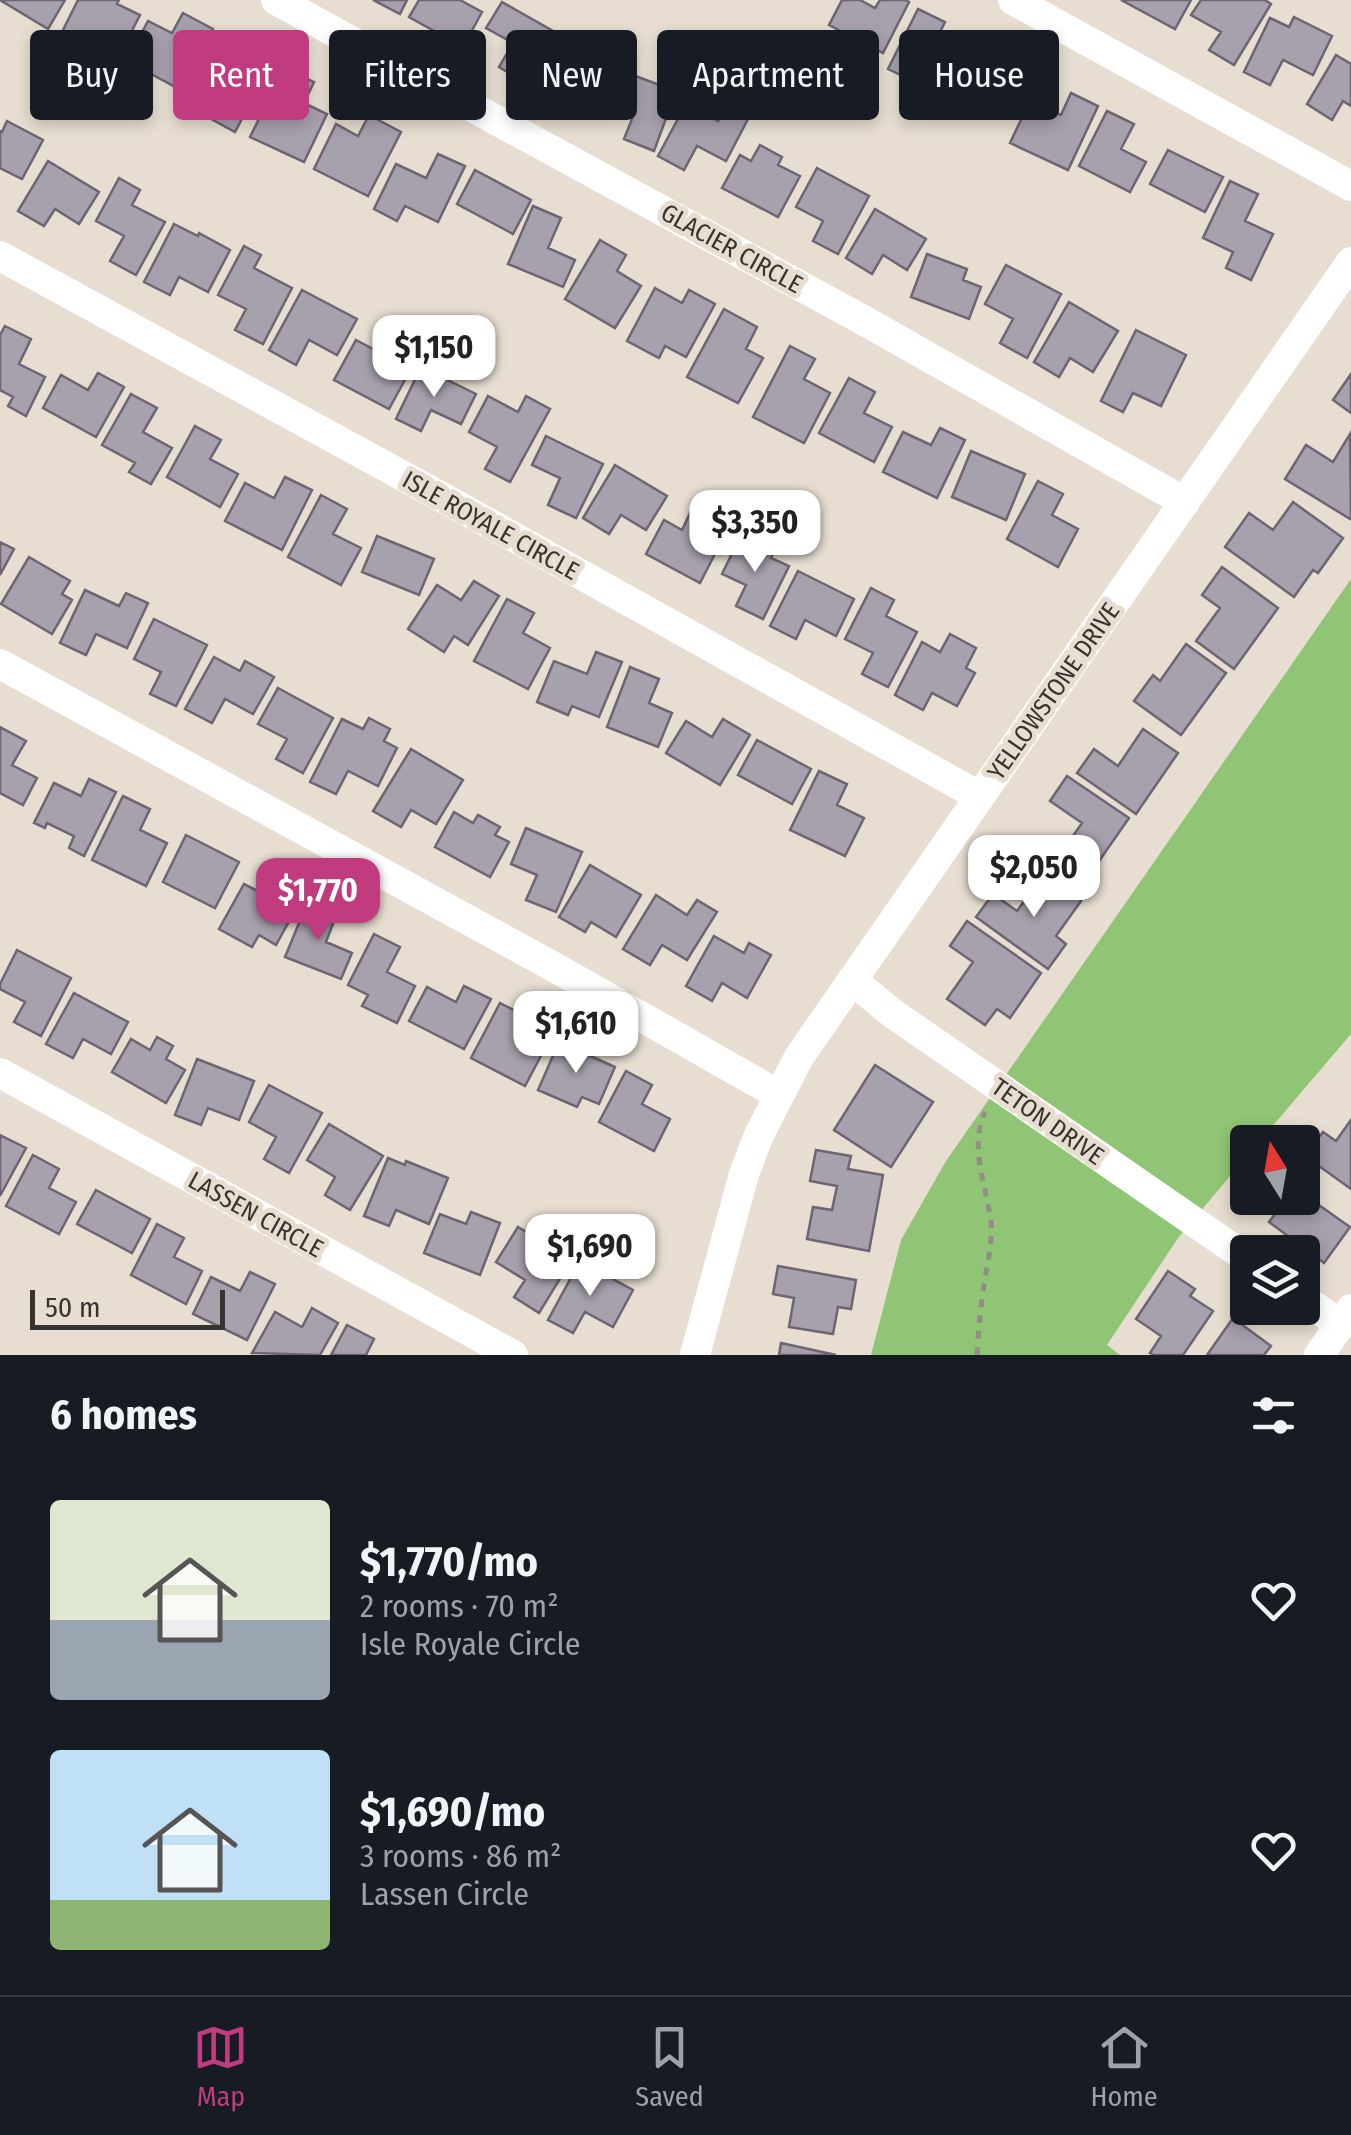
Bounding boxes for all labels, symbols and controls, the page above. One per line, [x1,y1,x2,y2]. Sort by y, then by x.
chip: Buy [30,30,153,120]
chip: Rent [173,30,309,120]
chip: Filters [329,30,486,120]
chip: New [506,30,637,120]
chip: Apartment [657,30,879,120]
chip: House [899,30,1059,120]
street label: GLACIER CIRCLE [656,198,807,300]
pin: $1,150 [353,315,515,400]
text: $1,150 [394,328,474,366]
street label: ISLE ROYALE CIRCLE [397,465,584,587]
pin: $3,350 [674,490,836,575]
text: $3,350 [711,503,799,541]
street label: YELLOWSTONE DRIVE [981,597,1126,786]
pin: $2,050 [953,835,1115,920]
text: $2,050 [990,848,1078,886]
pin: $1,770 [237,858,399,943]
text: $1,770 [278,871,358,909]
pin: $1,610 [495,991,657,1076]
text: $1,610 [535,1004,617,1042]
street label: TETON DRIVE [986,1072,1109,1171]
north arrow [1230,1125,1320,1215]
map controls [1230,1125,1320,1325]
street label: LASSEN CIRCLE [183,1165,328,1264]
pin: $1,690 [509,1214,671,1299]
text: $1,690 [547,1227,633,1265]
button: layers [1230,1235,1320,1325]
scale bar [30,1285,225,1330]
text: 50 m [45,1291,101,1324]
icon: filters [1246,1388,1301,1443]
text: 6 homes [50,1390,197,1440]
text: $1,770/mo [360,1537,538,1587]
icon: home [130,1540,250,1660]
icon: heart [1246,1573,1301,1628]
text: 2 rooms · 70 m² [360,1587,559,1625]
text: Isle Royale Circle [360,1625,581,1663]
text: $1,690/mo [360,1787,545,1837]
icon: home [130,1790,250,1910]
icon: heart [1246,1823,1301,1878]
text: 3 rooms · 86 m² [360,1837,561,1875]
text: Lassen Circle [360,1875,529,1913]
tab: Map [193,2020,248,2113]
tab: Saved [635,2020,704,2113]
tab: Home [1091,2020,1158,2113]

